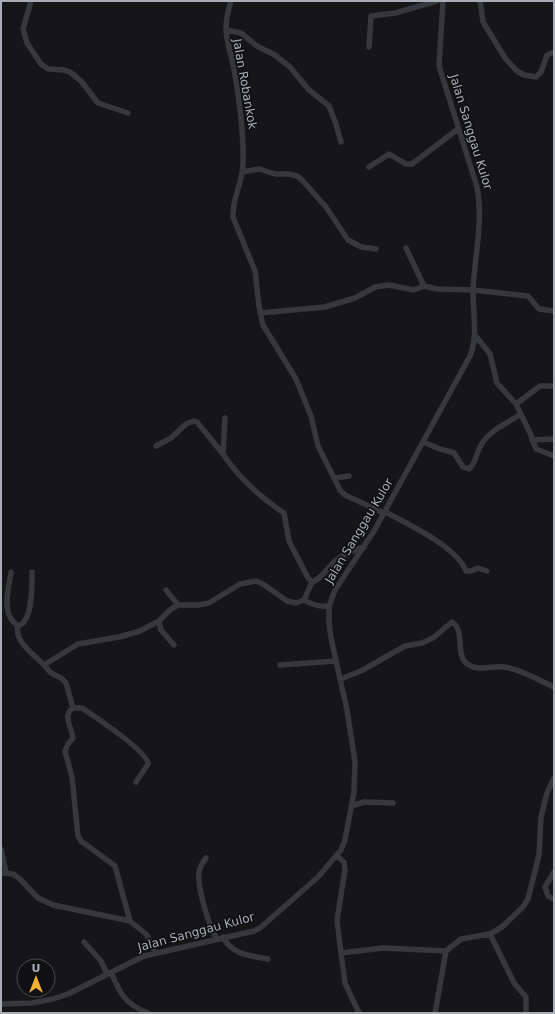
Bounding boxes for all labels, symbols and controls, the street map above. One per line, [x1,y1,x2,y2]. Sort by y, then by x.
street label: Jalan Robankok [230,37,260,130]
street label: Jalan Sanggau Kulor [446,72,495,192]
street label: Jalan Sanggau Kulor [322,476,396,587]
street label: Jalan Sanggau Kulor [135,910,256,955]
north arrow [16,958,56,998]
text: U [32,962,40,975]

